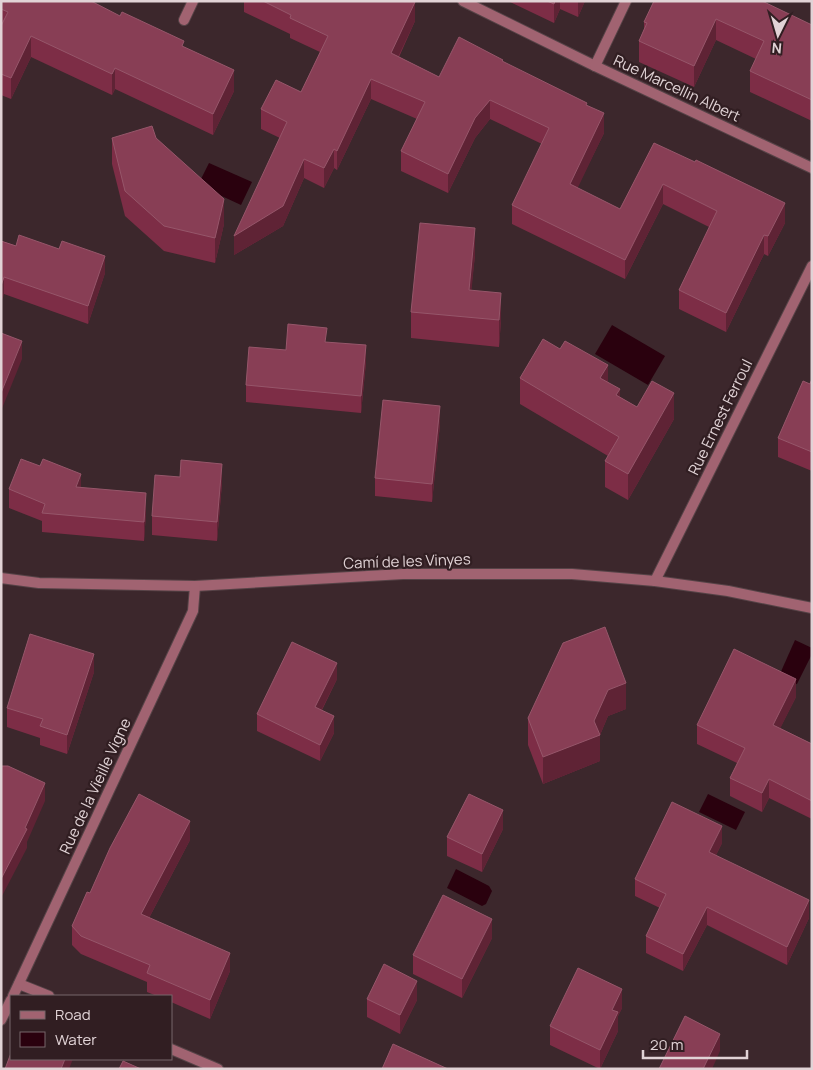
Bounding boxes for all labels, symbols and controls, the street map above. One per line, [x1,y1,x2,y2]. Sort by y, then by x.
north arrow [753,10,803,60]
text: N [771,39,783,58]
street label: Rue Marcellin Albert [610,49,744,127]
street label: Rue Ernest Ferroul [683,355,757,479]
street label: Camí de les Vinyes [343,548,471,574]
street label: Rue de la Vieille Vigne [54,714,136,857]
legend [10,995,172,1060]
text: Road [55,1004,91,1025]
scale bar [643,1028,747,1060]
text: Water [55,1029,97,1050]
text: 20 m [650,1034,683,1055]

